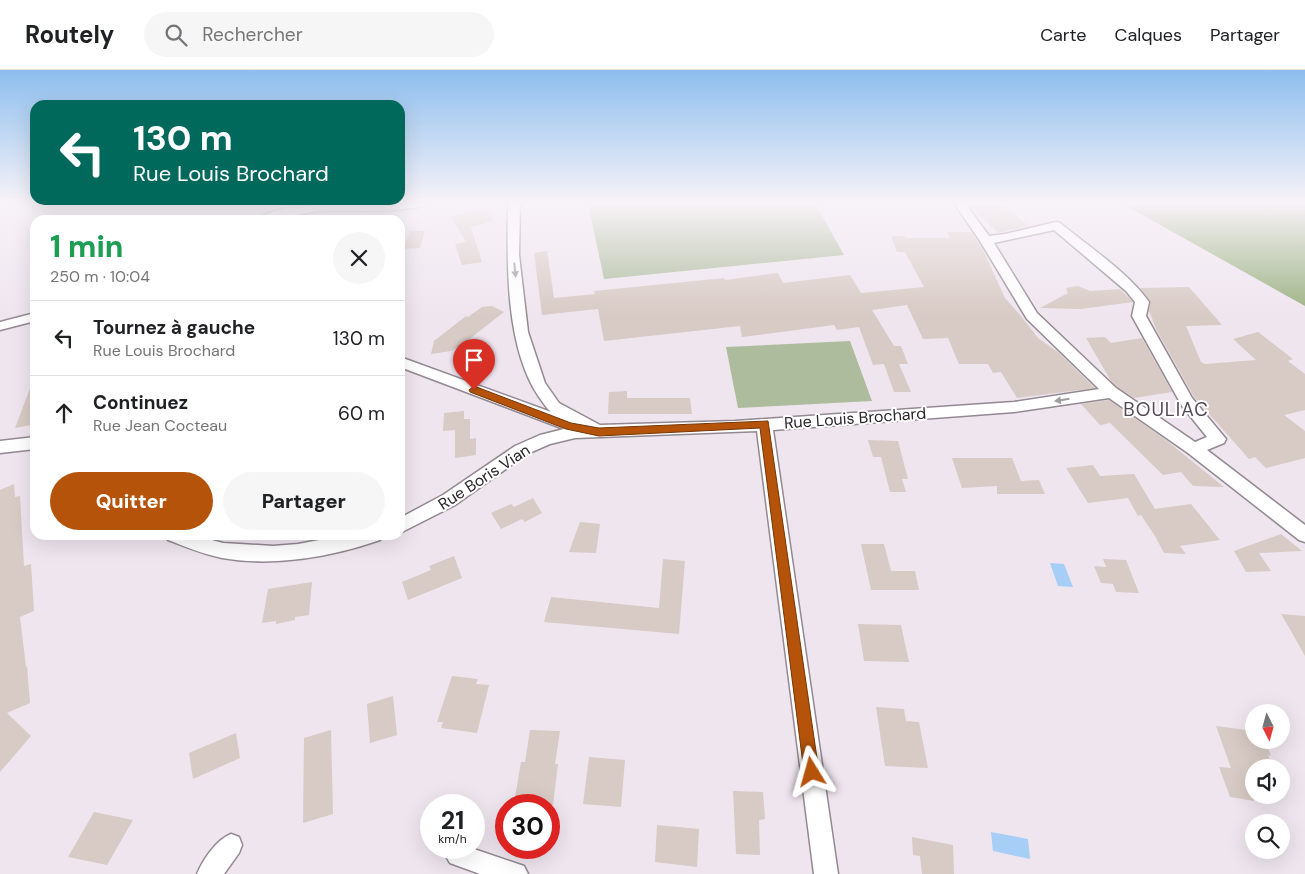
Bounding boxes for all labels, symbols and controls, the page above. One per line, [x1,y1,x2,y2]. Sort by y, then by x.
search box [144,12,494,57]
text: Routely [25,19,114,50]
icon: search [162,21,190,49]
text: Rechercher [202,22,303,47]
text: Carte [1040,23,1087,47]
text: Calques [1115,23,1182,47]
text: Partager [1210,23,1280,47]
text: 130 m [133,115,233,161]
icon: left [50,120,115,185]
text: Rue Louis Brochard [133,159,329,188]
text: 1 min [50,227,123,266]
button: close [333,232,385,284]
one-way arrow [511,262,519,278]
text: 250 m · 10:04 [50,266,150,287]
text: Tournez à gauche [93,315,255,340]
icon: left [50,324,78,352]
text: 130 m [333,326,385,351]
pin [453,339,495,390]
text: Rue Louis Brochard [93,340,235,361]
icon: arrive [460,346,488,374]
text: Continuez [93,390,188,415]
one-way arrow [1054,396,1070,404]
district label: BOULIAC [1123,397,1209,422]
icon: ahead [50,399,78,427]
text: 60 m [338,401,385,426]
street label: Rue Louis Brochard [783,403,927,433]
text: Rue Jean Cocteau [93,415,227,436]
street label: Rue Boris Vian [434,439,534,515]
button: Quitter [50,472,213,530]
button: Partager [223,472,385,530]
north arrow [1245,704,1290,749]
map controls [1245,704,1290,859]
position arrow [785,745,837,797]
button: sound [1245,759,1290,804]
speed limit sign: 30 [495,794,560,859]
text: 21 [441,804,464,837]
button: search [1245,814,1290,859]
text: km/h [438,831,467,847]

